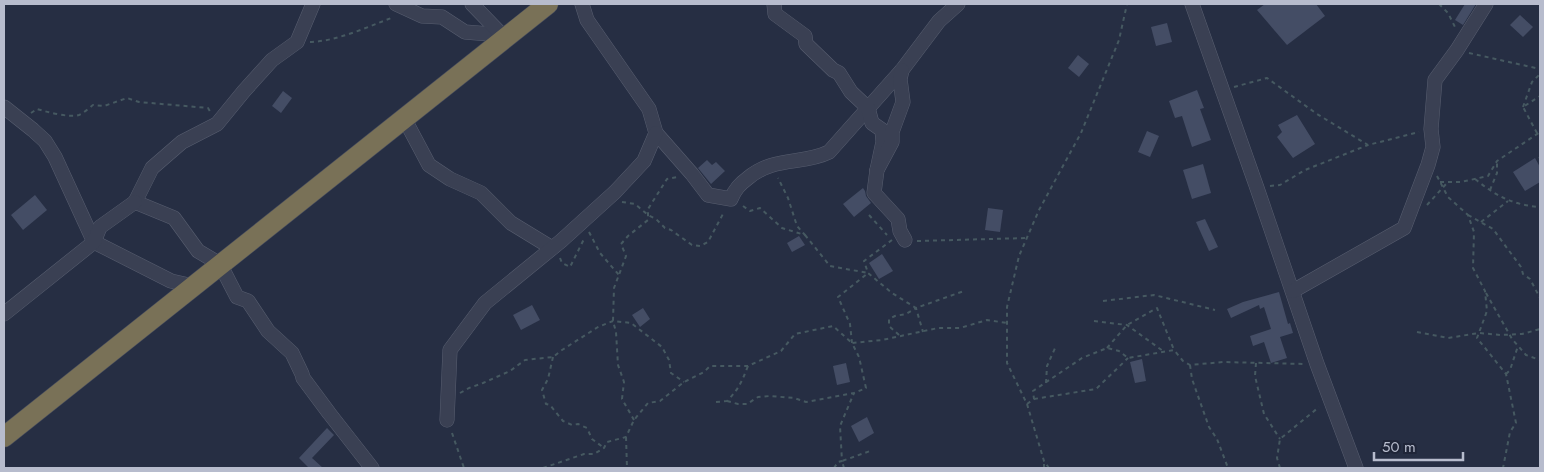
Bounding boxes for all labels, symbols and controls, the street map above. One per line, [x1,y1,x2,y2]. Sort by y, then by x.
scale bar [1374,430,1463,462]
text: 50 m [1382,436,1416,458]

